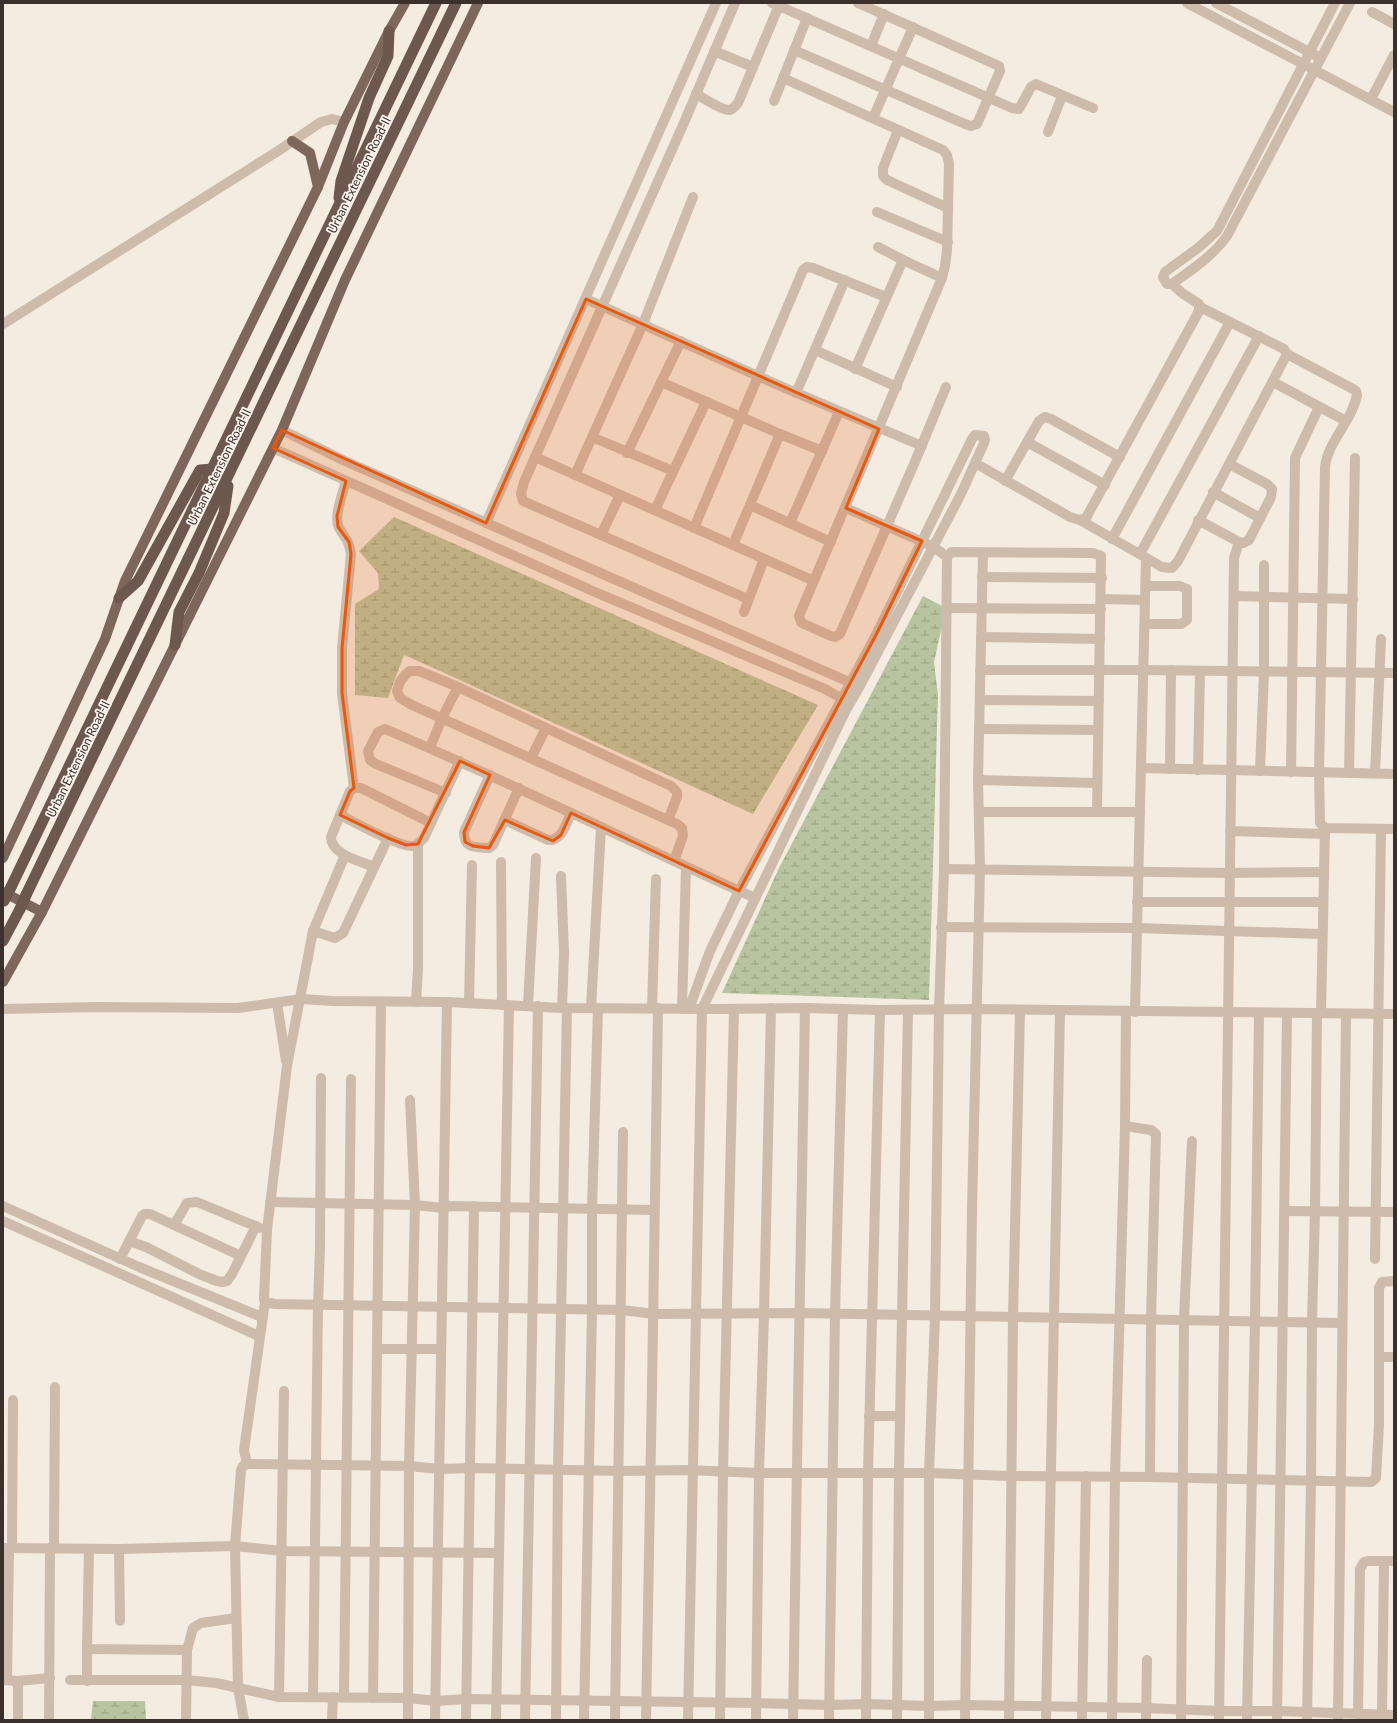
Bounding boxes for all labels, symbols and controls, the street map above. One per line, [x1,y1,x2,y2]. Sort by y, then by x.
street label: Urban Extension Road-II [324,114,394,236]
street label: Urban Extension Road-II [184,406,254,528]
street label: Urban Extension Road-II [43,698,113,820]

